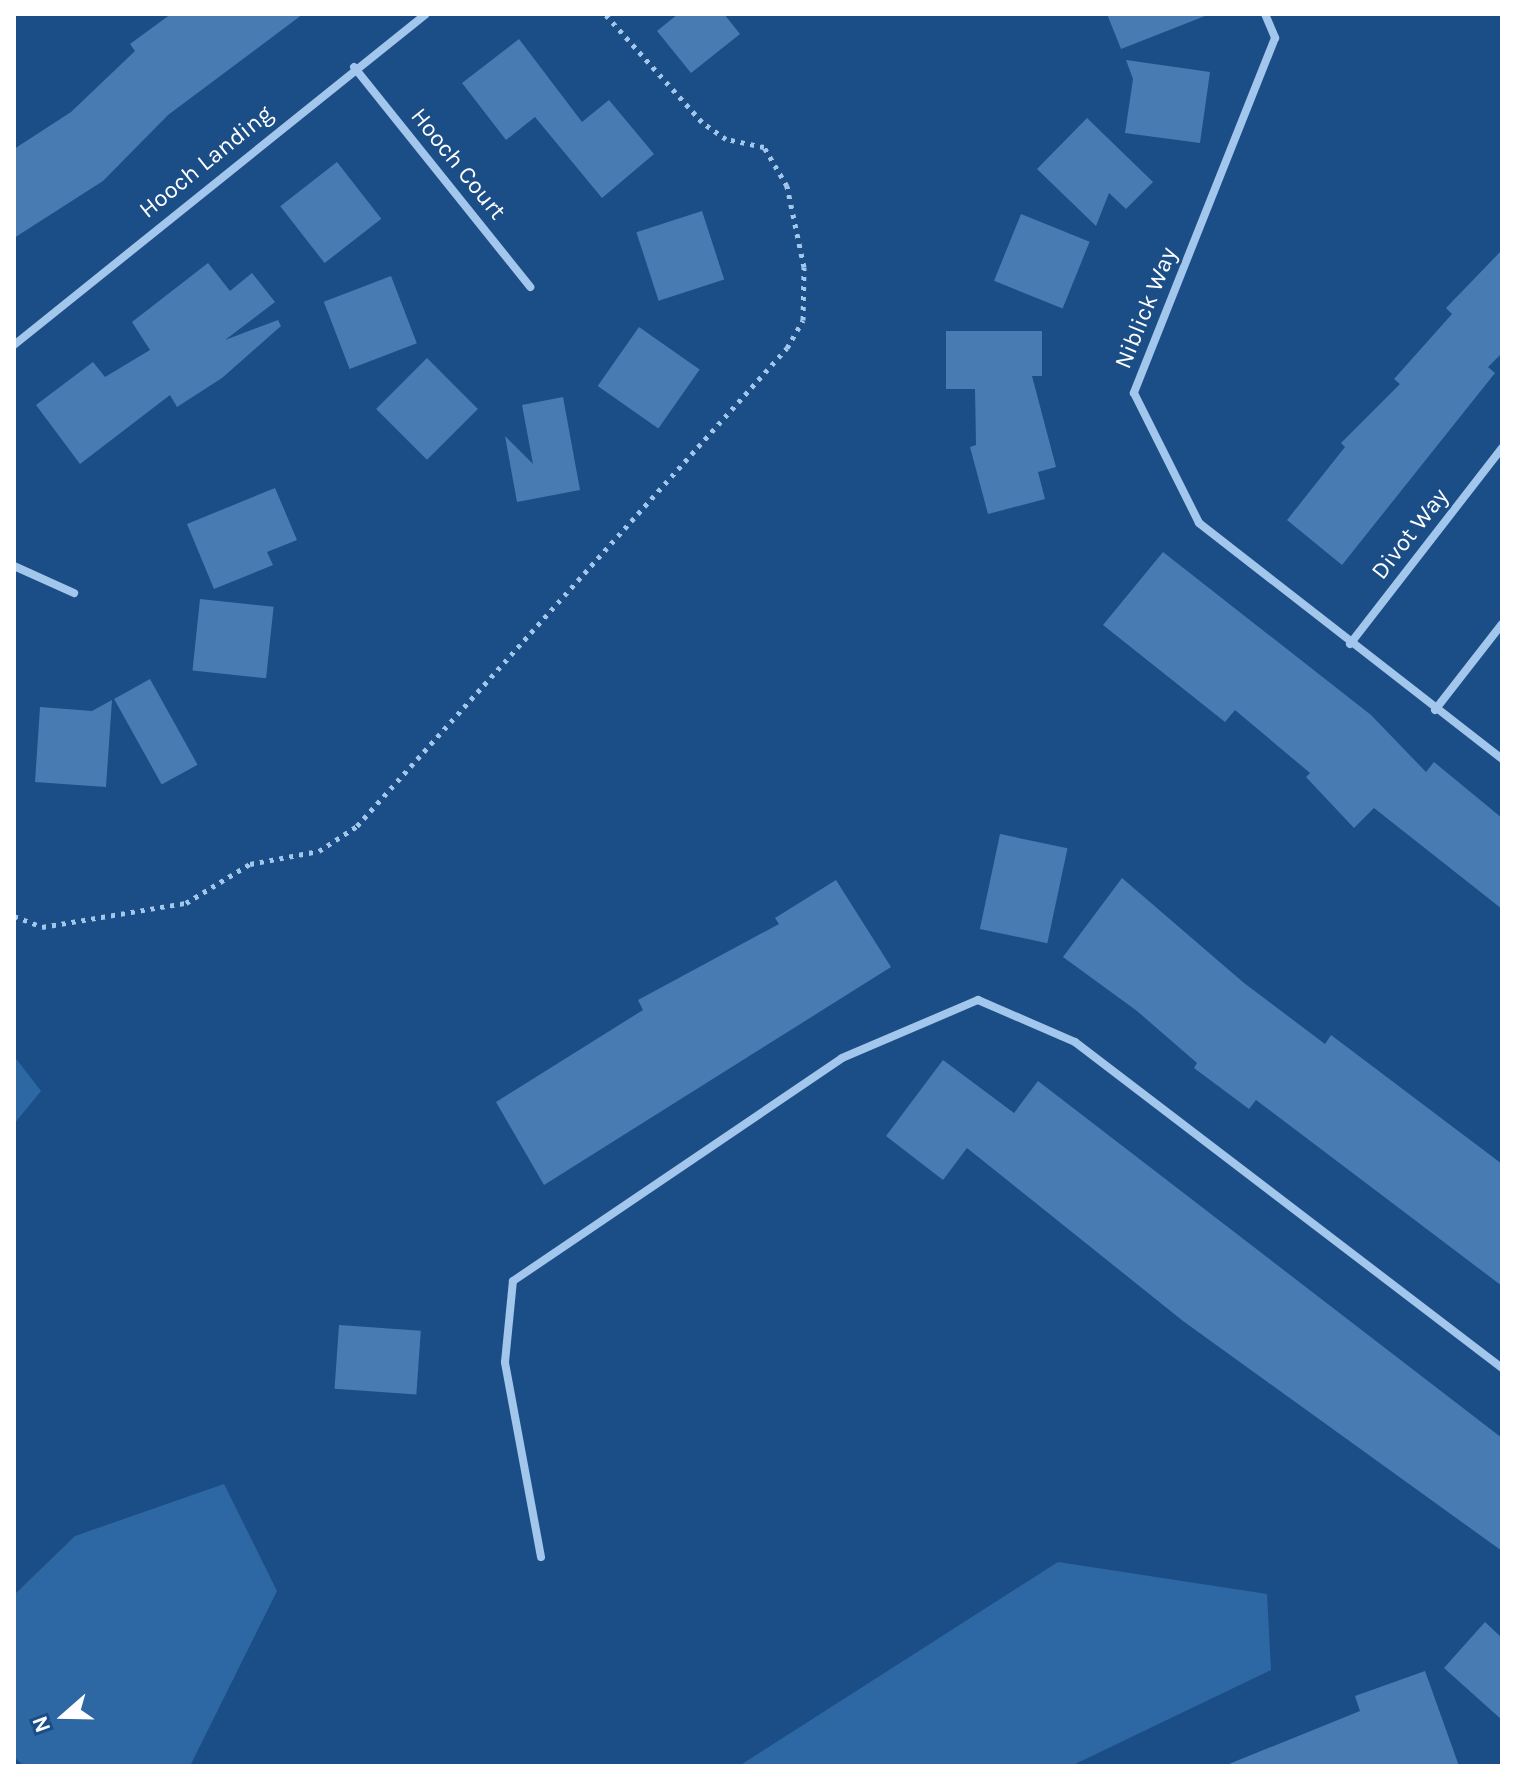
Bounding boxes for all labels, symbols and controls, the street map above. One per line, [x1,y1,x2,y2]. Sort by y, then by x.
street label: Hooch Landing [134,99,278,225]
street label: Hooch Court [404,103,512,225]
street label: Niblick Way [1109,243,1183,373]
street label: Divot Way [1365,483,1455,585]
north arrow [24,1676,104,1756]
text: N [27,1712,56,1736]

